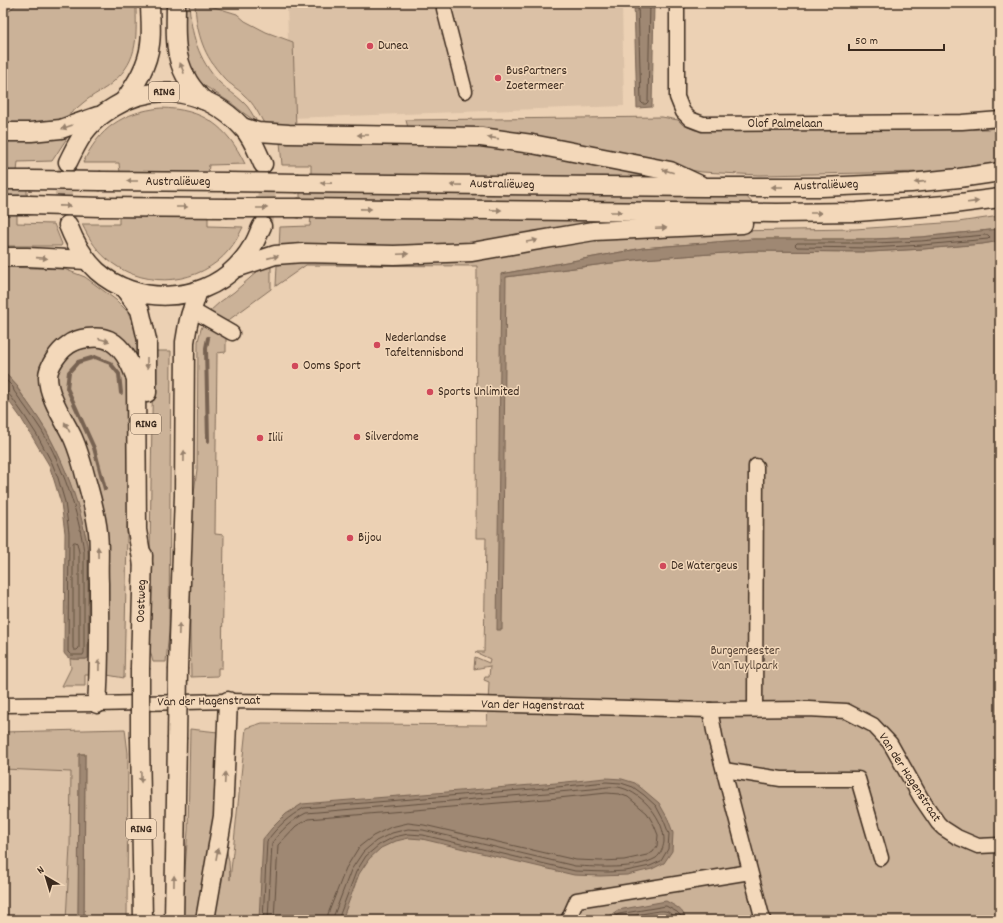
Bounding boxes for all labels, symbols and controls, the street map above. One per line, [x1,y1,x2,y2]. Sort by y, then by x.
scale bar [849,26,944,52]
text: 50 m [855,33,878,50]
place label: Dunea [378,37,409,56]
marker: Dunea [365,41,375,51]
one-way arrow [178,61,184,73]
place label: BusPartners Zoetermeer [506,62,567,96]
marker: BusPartners Zoetermeer [493,73,503,83]
road number: RING [149,82,179,102]
street label: Olof Palmelaan [748,115,822,134]
one-way arrow [61,124,73,130]
one-way arrow [356,132,369,138]
one-way arrow [487,135,499,141]
one-way arrow [662,168,674,174]
street label: Australiëweg [146,173,211,192]
street label: Australiëweg [469,175,535,195]
street label: Australiëweg [793,175,859,197]
one-way arrow [125,178,138,184]
one-way arrow [914,179,926,185]
one-way arrow [319,180,332,186]
one-way arrow [449,182,462,188]
one-way arrow [770,184,783,190]
one-way arrow [967,199,979,205]
one-way arrow [59,203,72,209]
one-way arrow [176,204,189,210]
one-way arrow [256,205,269,211]
one-way arrow [360,206,373,212]
one-way arrow [490,207,503,213]
one-way arrow [610,208,622,215]
one-way arrow [810,210,823,216]
one-way arrow [655,224,667,231]
one-way arrow [525,238,538,244]
one-way arrow [397,251,409,258]
one-way arrow [267,253,279,259]
one-way arrow [36,255,48,262]
place label: Nederlandse Tafeltennisbond [385,329,464,363]
one-way arrow [98,337,110,343]
marker: Nederlandse Tafeltennisbond [372,340,382,350]
one-way arrow [144,357,150,370]
place label: Ooms Sport [303,357,361,376]
marker: Ooms Sport [290,361,300,371]
place label: Sports Unlimited [438,383,519,402]
marker: Sports Unlimited [425,387,435,397]
road number: RING [131,414,161,434]
one-way arrow [63,421,70,432]
place label: Silverdome [365,428,419,447]
place label: Ilili [268,429,284,448]
marker: Silverdome [352,432,362,442]
marker: Ilili [255,433,265,443]
one-way arrow [181,449,187,462]
place label: Bijou [358,529,381,548]
marker: Bijou [345,533,355,543]
one-way arrow [95,545,101,558]
place label: De Watergeus [671,557,738,576]
marker: De Watergeus [658,561,668,571]
street label: Oostweg [132,579,152,623]
one-way arrow [176,622,182,635]
park label: Burgemeester Van Tuyllpark [710,642,780,676]
one-way arrow [96,658,102,671]
street label: Van der Hagenstraat [157,692,261,712]
street label: Van der Hagenstraat [481,696,585,716]
street label: Van der Hagenstraat [873,730,945,827]
one-way arrow [138,771,144,784]
one-way arrow [222,771,228,784]
road number: RING [126,819,156,839]
one-way arrow [214,848,220,860]
north arrow [26,857,66,897]
text: N [34,862,49,879]
one-way arrow [171,874,177,887]

